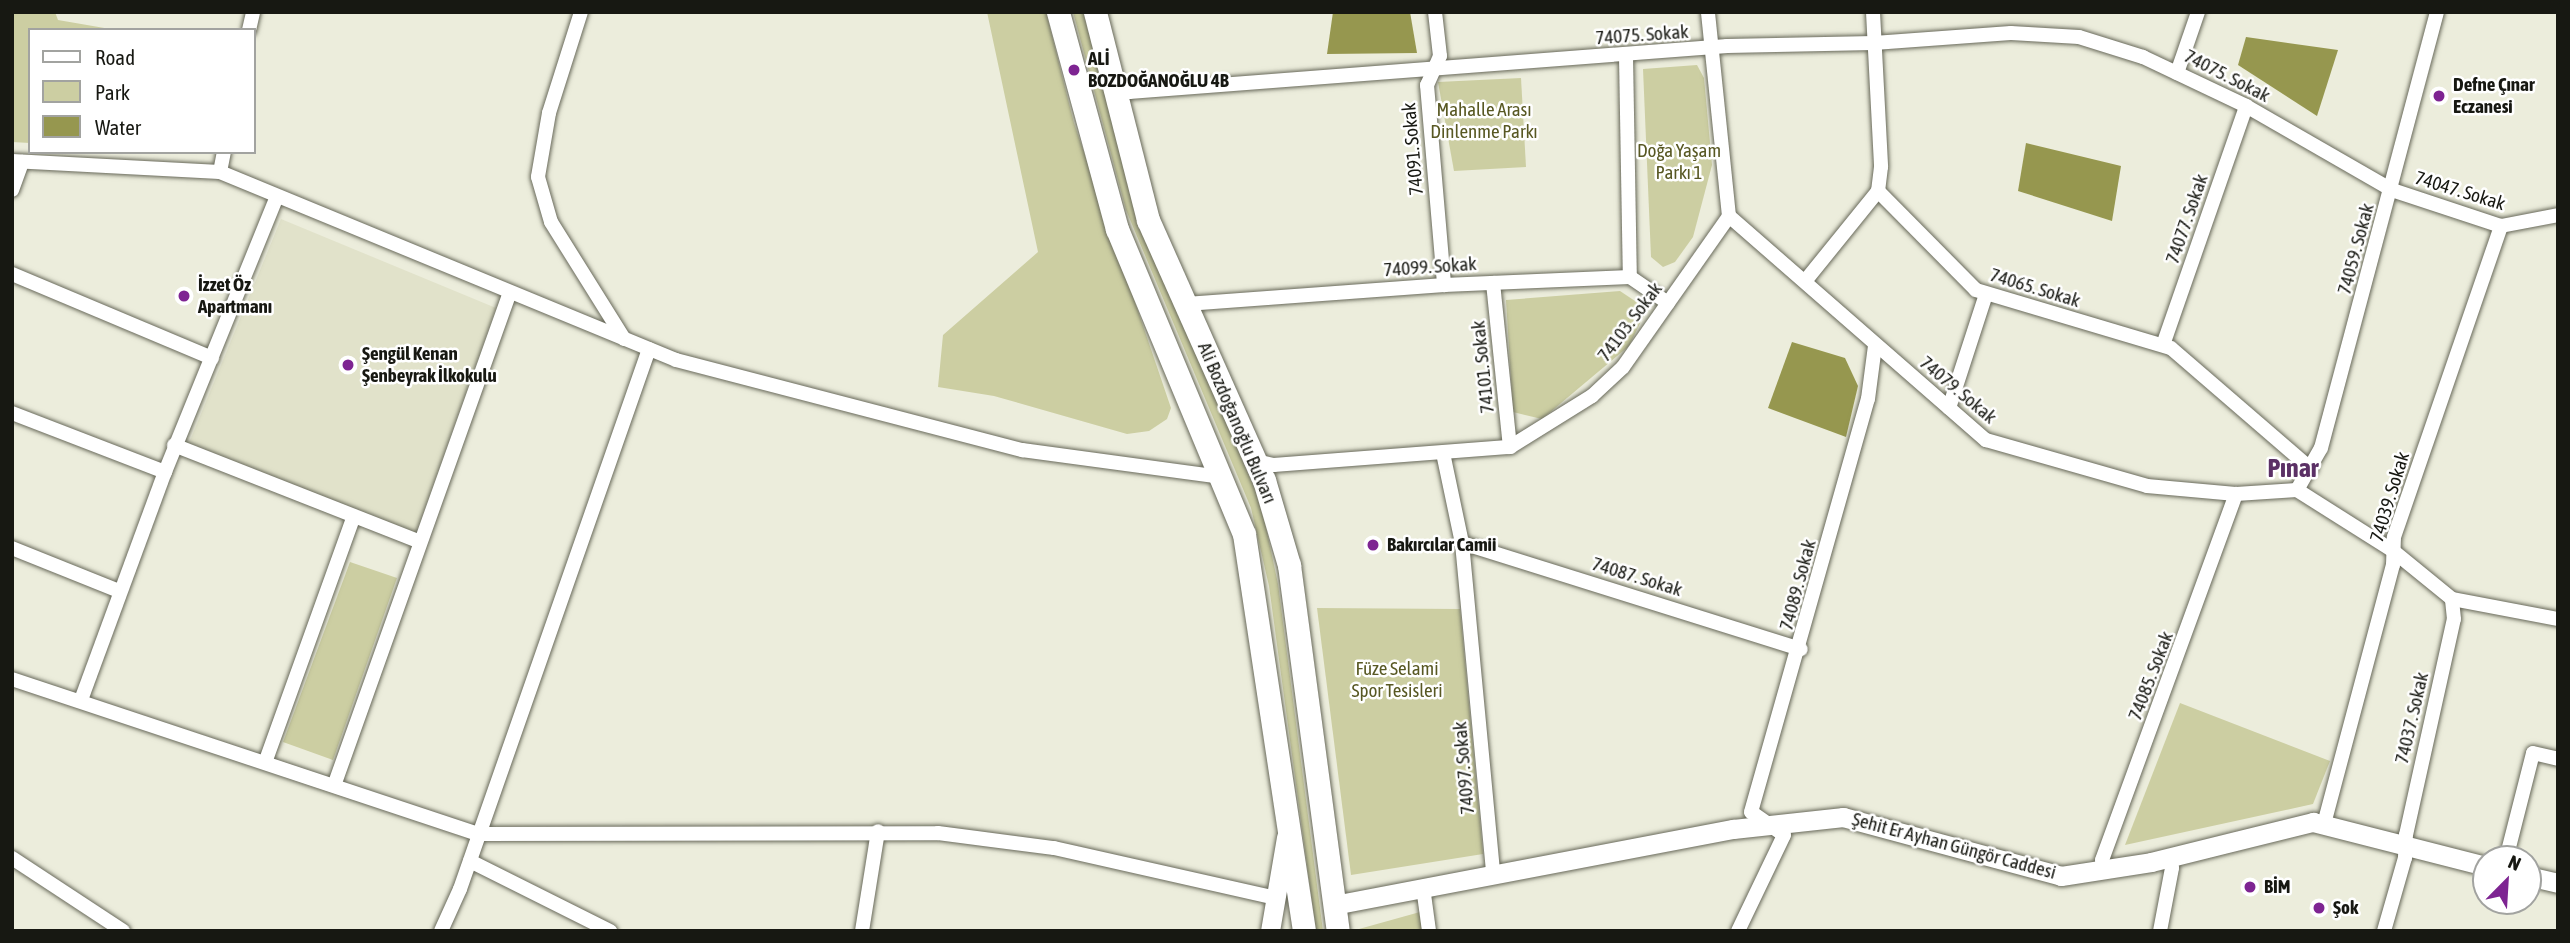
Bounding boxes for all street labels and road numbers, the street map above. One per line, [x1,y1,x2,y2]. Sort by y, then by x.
street label: 74075. Sokak [1595,20,1689,50]
street label: 74075. Sokak [2180,45,2274,107]
street label: 74091. Sokak [1398,102,1428,196]
street label: 74047. Sokak [2412,166,2508,216]
street label: 74077. Sokak [2161,171,2213,267]
street label: 74059. Sokak [2333,201,2379,297]
street label: 74099. Sokak [1383,252,1477,282]
street label: 74065. Sokak [1987,263,2083,313]
street label: 74103. Sokak [1593,278,1667,366]
street label: 74101. Sokak [1467,320,1499,414]
street label: Ali Bozdoğanoğlu Bulvarı [1193,339,1281,507]
street label: 74079. Sokak [1915,351,2001,429]
street label: 74039. Sokak [2365,449,2415,545]
street label: 74089. Sokak [1775,537,1821,633]
street label: 74087. Sokak [1589,552,1685,602]
street label: 74085. Sokak [2124,628,2178,724]
street label: 74037. Sokak [2390,670,2434,766]
street label: 74097. Sokak [1449,721,1479,815]
street label: Şehit Er Ayhan Güngör Caddesi [1850,808,2058,884]

